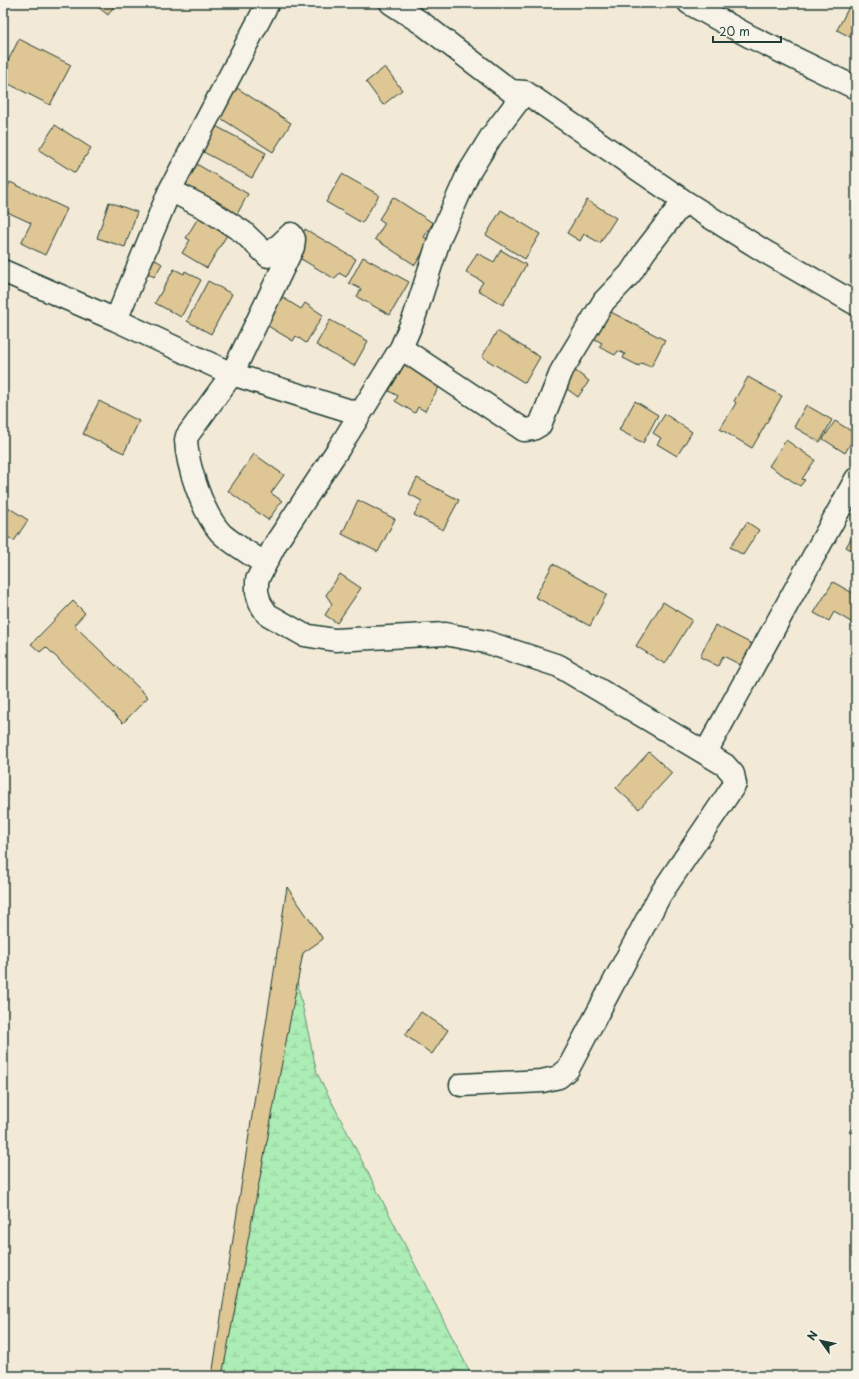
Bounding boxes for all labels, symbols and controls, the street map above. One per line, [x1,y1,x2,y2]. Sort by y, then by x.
scale bar [713,18,781,44]
text: 20 m [719,22,750,40]
north arrow [801,1321,841,1361]
text: N [803,1327,822,1344]

